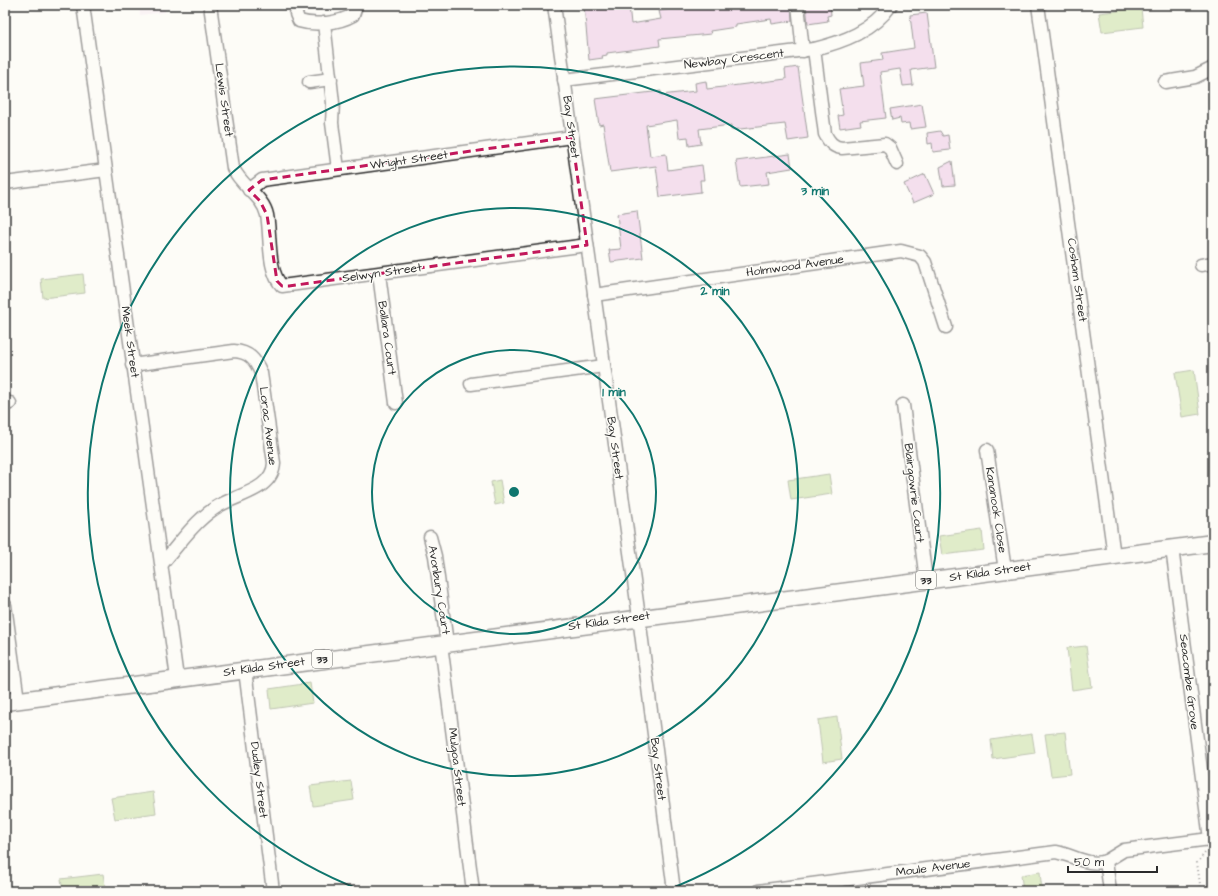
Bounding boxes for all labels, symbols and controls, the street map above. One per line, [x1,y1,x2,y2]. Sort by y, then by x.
street label: Newbay Crescent [683,44,785,75]
street label: Lewis Street [210,62,238,138]
street label: Bay Street [557,95,584,160]
street label: Wright Street [369,146,449,175]
text: 3 min [800,183,829,200]
street label: Cosham Street [1063,237,1091,323]
street label: Holmwood Avenue [745,251,845,281]
street label: Selwyn Street [341,259,423,288]
text: 2 min [700,283,729,300]
street label: Ballara Court [373,300,401,376]
street label: Meek Street [117,305,143,379]
text: 1 min [602,384,626,401]
street label: Lorac Avenue [255,386,281,467]
street label: Bay Street [601,416,628,481]
street label: Blairgowrie Court [898,442,929,544]
street label: Kananook Close [981,466,1011,555]
centre of rings [507,485,521,499]
street label: Avonbury Court [423,544,454,636]
street label: St Kilda Street [948,558,1032,586]
road number: 33 [916,571,936,589]
street label: St Kilda Street [567,607,651,635]
street label: Seacombe Grove [1175,633,1203,731]
road number: 33 [312,650,332,668]
street label: St Kilda Street [222,653,306,681]
street label: Mulgoa Street [443,727,470,807]
street label: Bay Street [645,737,670,802]
street label: Dudley Street [245,741,272,819]
scale bar [1068,848,1157,874]
text: 50 m [1074,854,1105,871]
street label: Moule Avenue [895,855,972,881]

